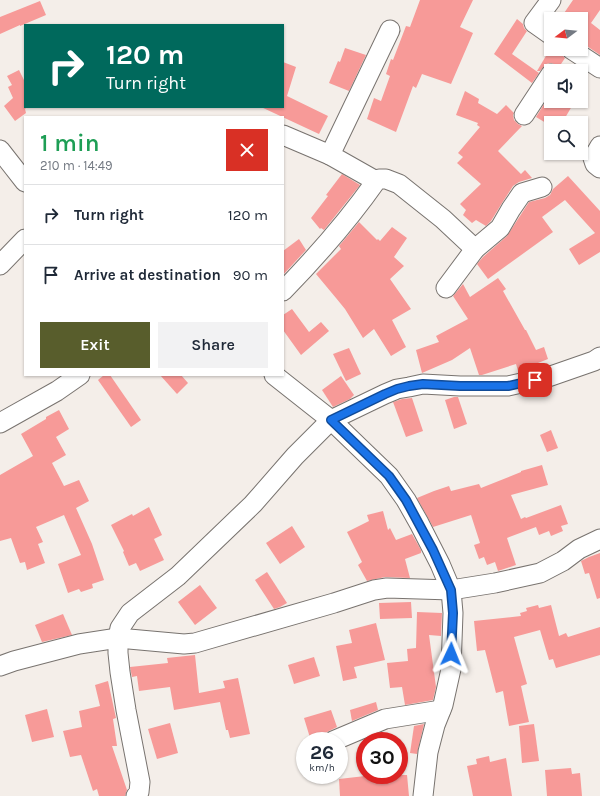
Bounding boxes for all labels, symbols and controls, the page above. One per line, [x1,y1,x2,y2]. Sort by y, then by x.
north arrow [544,12,588,56]
map controls [544,12,588,160]
text: 120 m [106,38,184,71]
icon: right [40,40,92,92]
button: sound [544,64,588,108]
text: Turn right [106,72,186,94]
button: search [544,116,588,160]
text: 1 min [40,129,100,157]
button: close [226,129,268,171]
text: 210 m · 14:49 [40,158,113,173]
icon: right [40,204,62,226]
text: Turn right [74,206,144,224]
text: 120 m [228,206,268,224]
icon: arrive [40,264,62,286]
text: Arrive at destination [74,266,221,284]
text: 90 m [233,266,268,284]
button: Exit [40,322,150,368]
button: Share [158,322,268,368]
pin [518,363,552,397]
icon: arrive [524,369,546,391]
position arrow [430,633,472,675]
speed limit sign: 30 [356,732,408,784]
text: 26 [310,741,334,764]
text: km/h [309,762,335,774]

